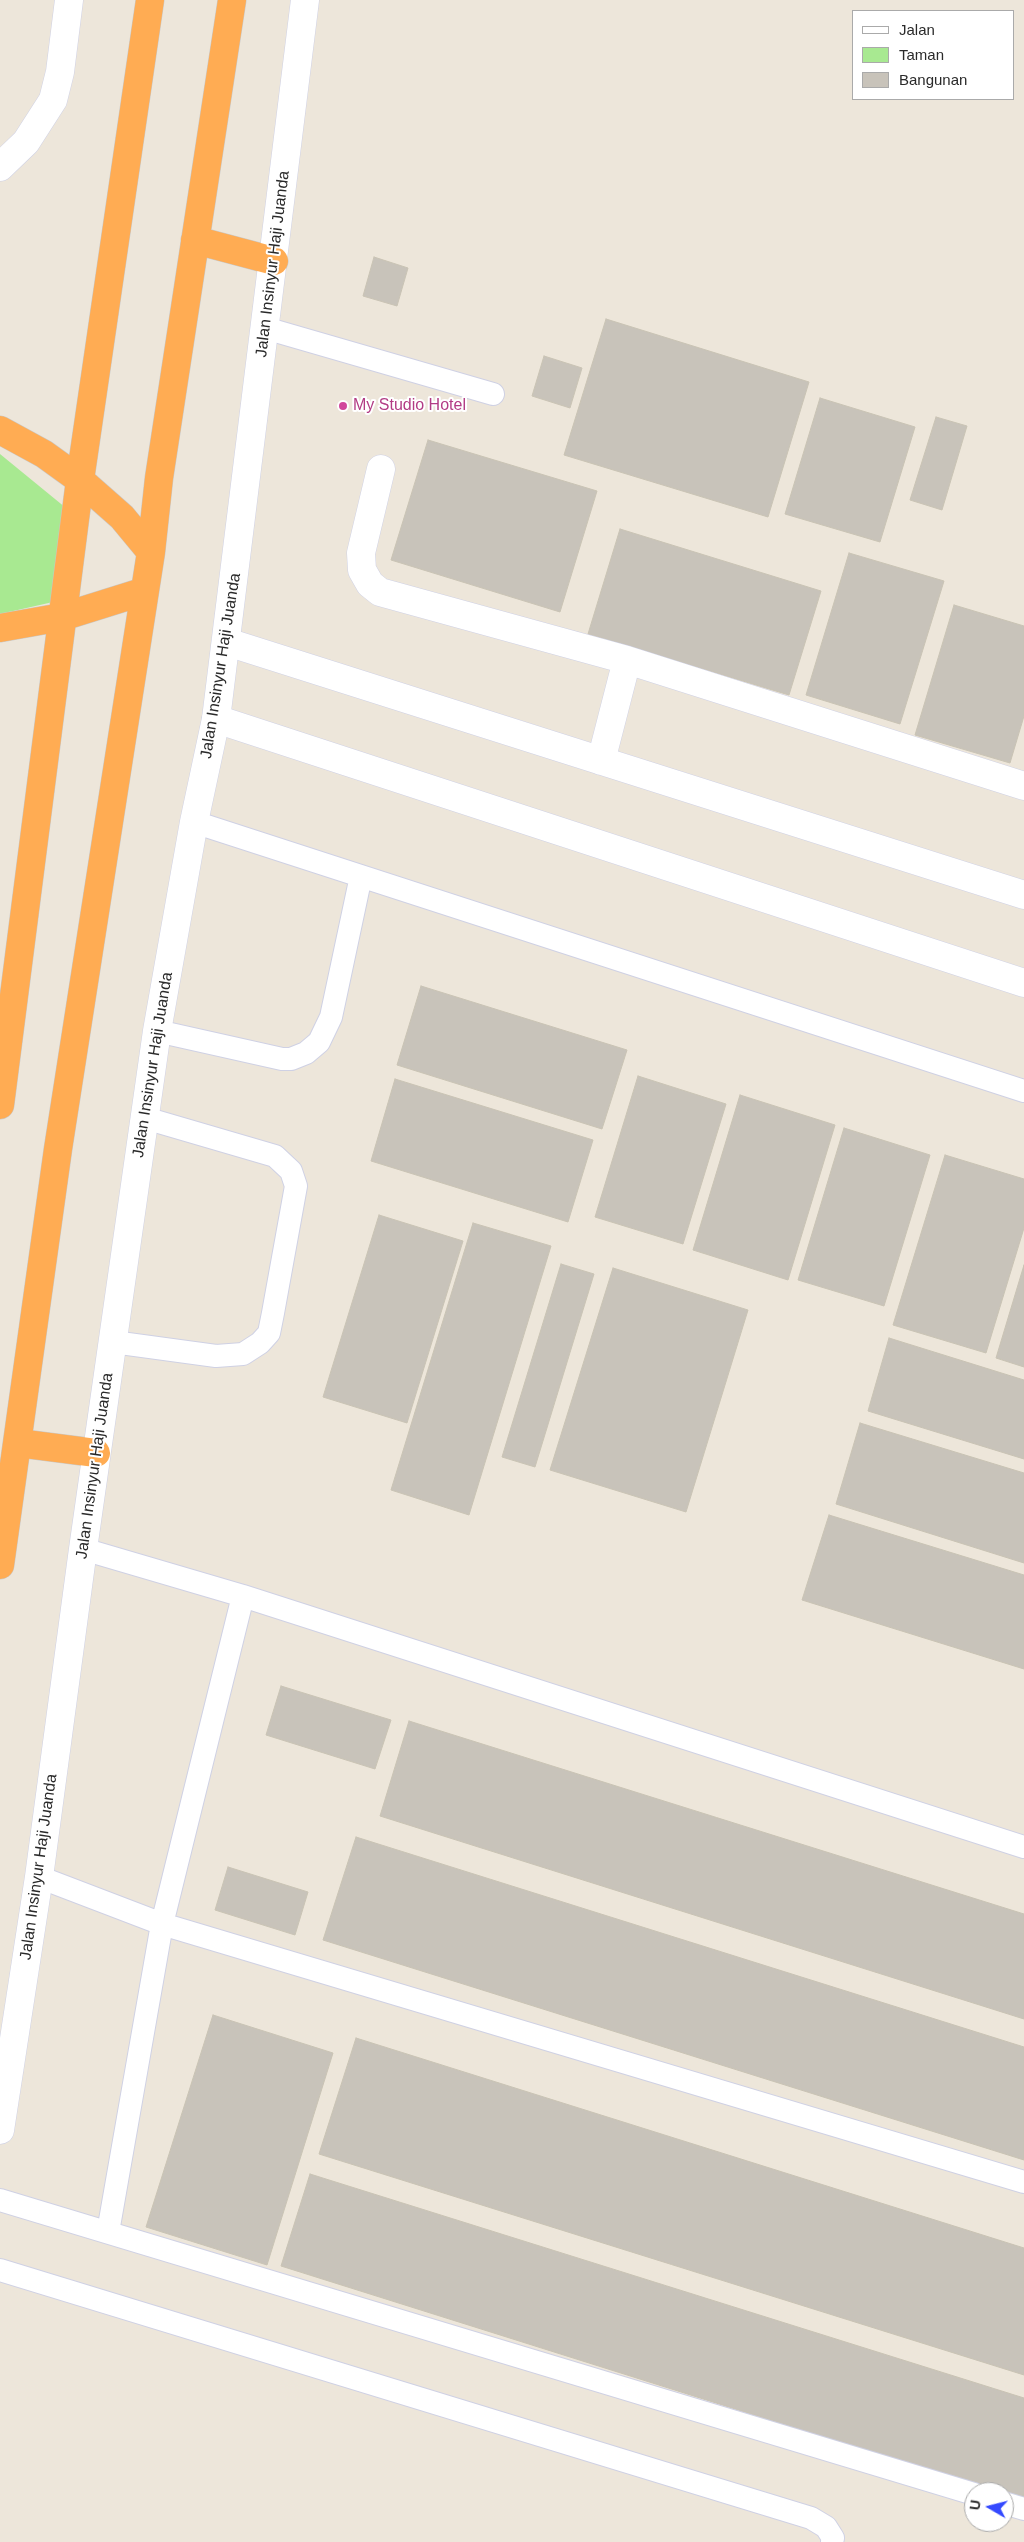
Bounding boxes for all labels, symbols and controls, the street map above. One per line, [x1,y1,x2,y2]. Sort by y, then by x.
legend [852,10,1014,100]
text: Jalan [899,21,935,38]
text: Taman [899,46,944,63]
text: Bangunan [899,71,967,88]
street label: Jalan Insinyur Haji Juanda [252,170,294,358]
place label: My Studio Hotel [353,396,466,416]
marker: My Studio Hotel [337,400,349,412]
street label: Jalan Insinyur Haji Juanda [197,572,245,760]
street label: Jalan Insinyur Haji Juanda [129,971,177,1159]
street label: Jalan Insinyur Haji Juanda [72,1372,118,1560]
street label: Jalan Insinyur Haji Juanda [16,1773,62,1961]
north arrow [964,2482,1014,2532]
text: U [967,2499,984,2511]

